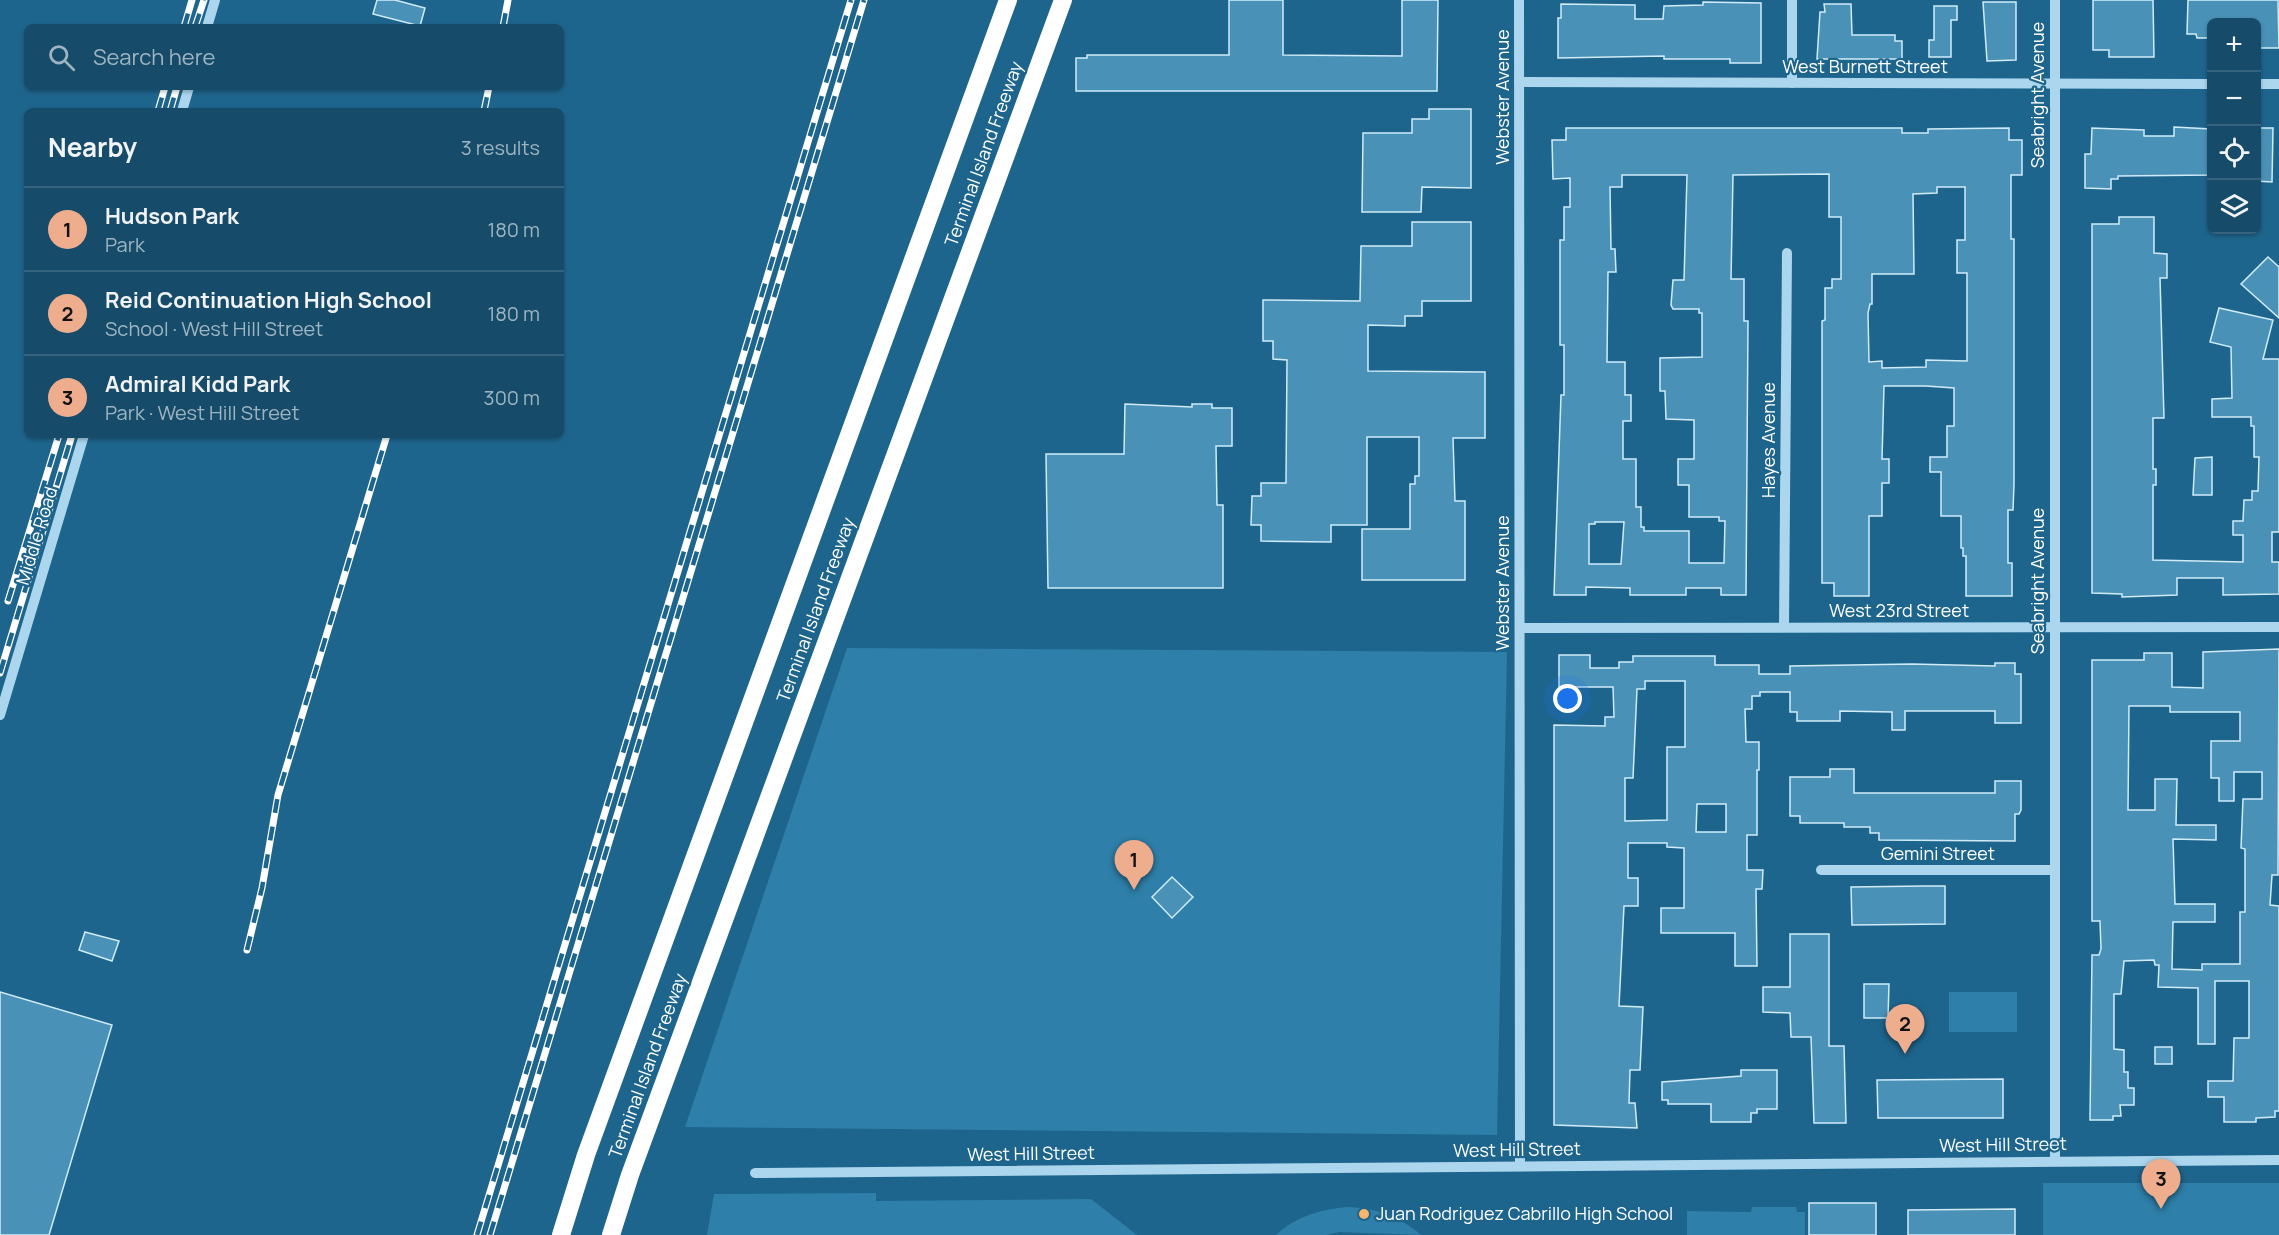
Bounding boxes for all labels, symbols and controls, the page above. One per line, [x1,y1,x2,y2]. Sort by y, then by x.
map controls [2207,18,2261,234]
button: + [2207,18,2261,72]
street label: Seabright Avenue [2025,22,2049,168]
search box [24,24,564,90]
street label: Webster Avenue [1490,29,1514,165]
icon: search [45,41,78,74]
text: Search here [93,42,215,72]
street label: West Burnett Street [1782,54,1948,78]
street label: Terminal Island Freeway [938,57,1028,250]
button: − [2207,72,2261,126]
button: locate [2207,126,2261,180]
text: Nearby [48,129,137,165]
text: 3 results [461,134,540,161]
button: layers [2207,180,2261,234]
text: Hudson Park [105,201,239,231]
text: 1 [63,216,72,243]
text: 180 m [487,216,540,243]
text: Park [105,231,145,258]
text: Reid Continuation High School [105,285,432,315]
text: 2 [62,300,73,327]
text: 180 m [487,300,540,327]
text: School · West Hill Street [105,315,323,342]
text: Admiral Kidd Park [105,369,290,399]
street label: Hayes Avenue [1756,382,1780,498]
text: 3 [62,384,73,411]
text: 300 m [484,384,540,411]
text: Park · West Hill Street [105,399,300,426]
street label: Middle Road [10,484,62,588]
street label: Seabright Avenue [2025,508,2049,654]
street label: Terminal Island Freeway [770,513,860,706]
street label: Webster Avenue [1490,515,1514,651]
street label: West 23rd Street [1829,598,1969,622]
your location [1553,684,1582,713]
pin: 1 [1114,840,1154,890]
street label: Gemini Street [1881,841,1995,865]
street label: Terminal Island Freeway [602,969,692,1162]
pin: 2 [1886,1004,1924,1054]
street label: West Hill Street [1939,1131,2067,1157]
street label: West Hill Street [1453,1136,1581,1162]
street label: West Hill Street [967,1140,1095,1166]
pin: 3 [2142,1160,2180,1209]
place label: Juan Rodriguez Cabrillo High School [1376,1201,1673,1225]
marker: Juan Rodriguez Cabrillo High School [1357,1207,1371,1221]

